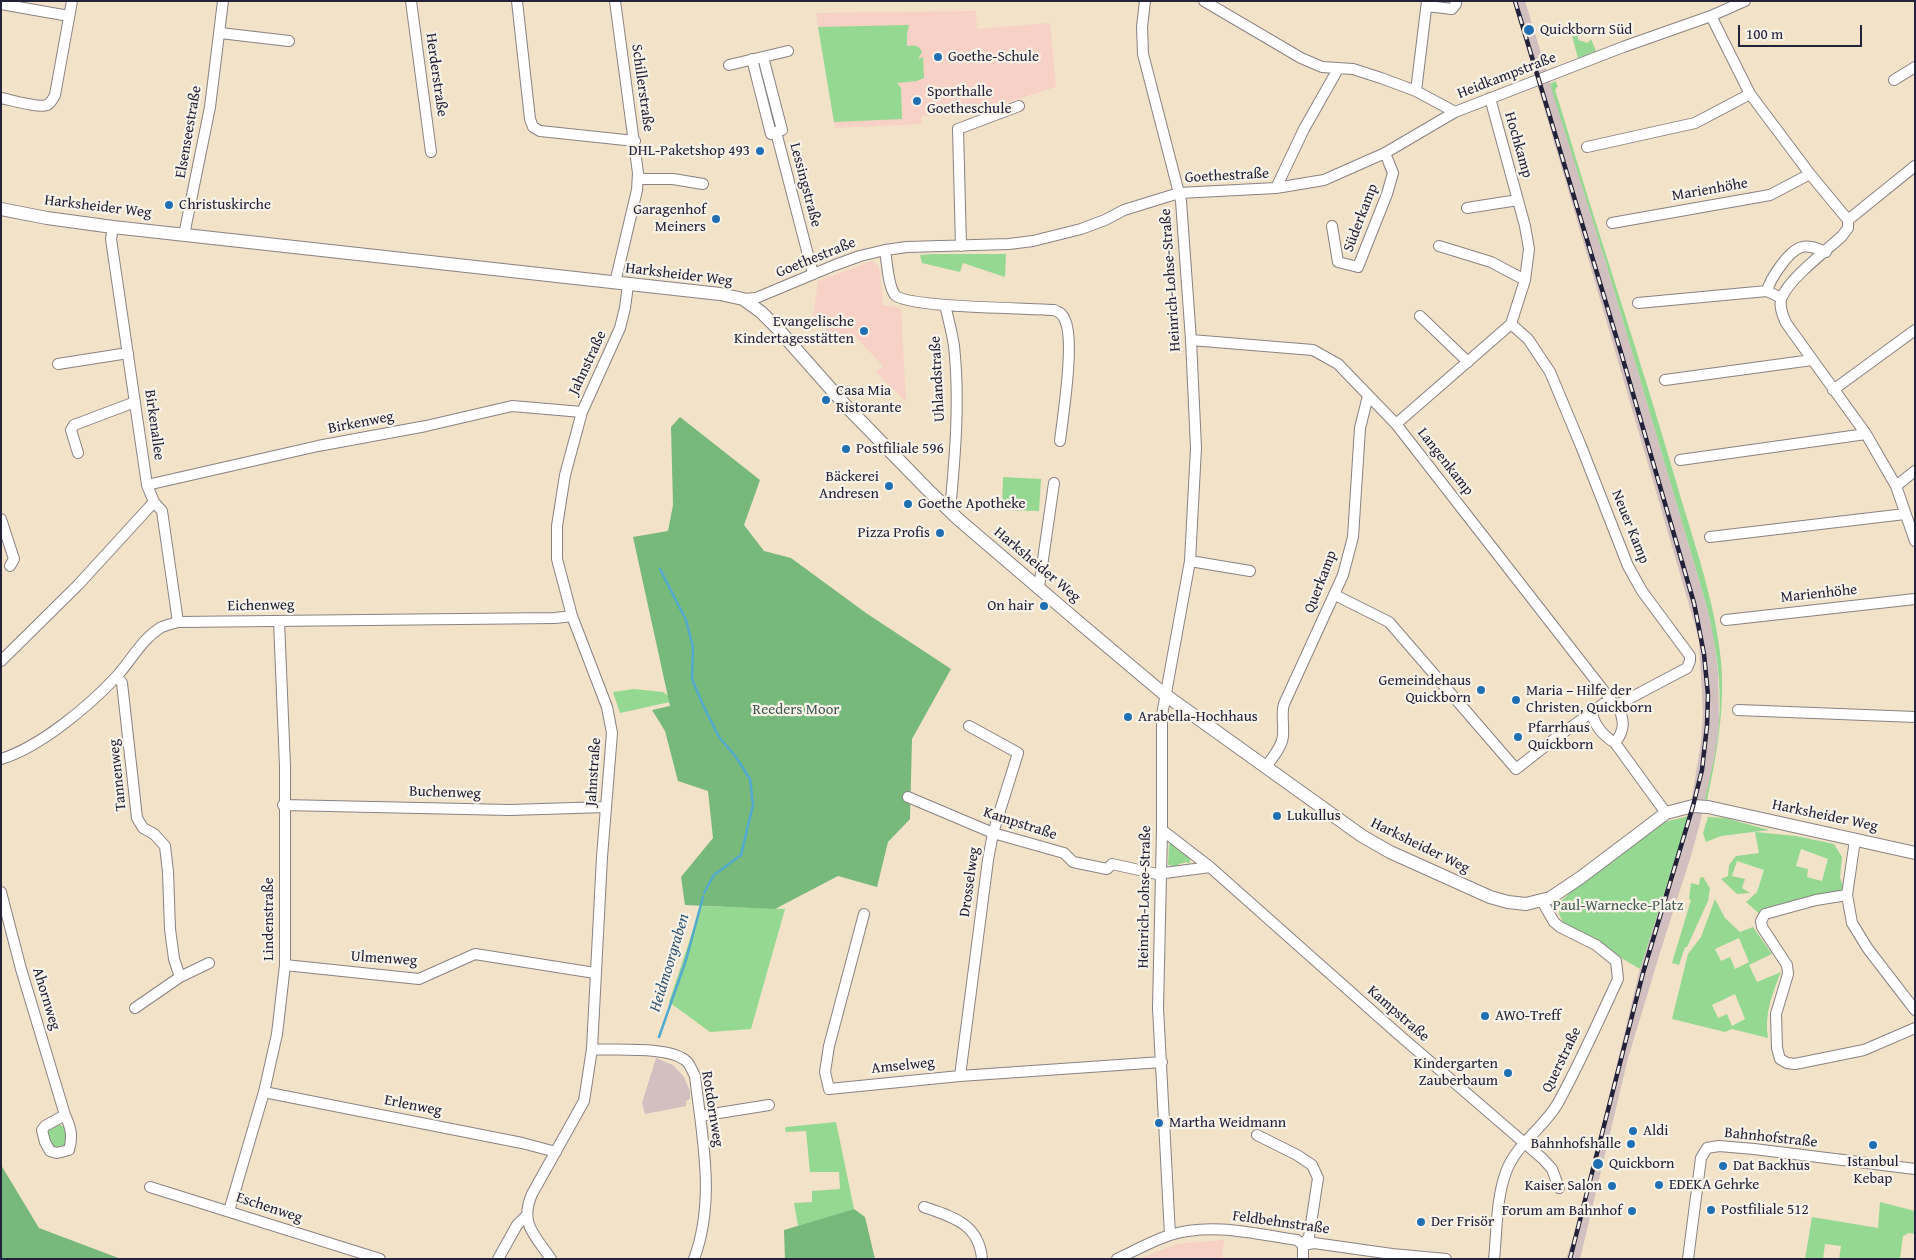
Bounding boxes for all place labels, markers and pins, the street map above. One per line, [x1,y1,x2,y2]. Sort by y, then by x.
place label: Quickborn Süd [1540,21,1632,39]
marker: Quickborn Süd [1522,23,1536,37]
place label: Goethe-Schule [948,48,1039,66]
marker: Goethe-Schule [932,51,944,63]
place label: Sporthalle Goetheschule [927,83,1011,118]
marker: Sporthalle Goetheschule [911,95,923,107]
place label: DHL-Paketshop 493 [629,142,750,160]
marker: DHL-Paketshop 493 [754,145,766,157]
place label: Christuskirche [179,196,271,214]
marker: Christuskirche [163,199,175,211]
place label: Garagenhof Meiners [633,201,706,236]
marker: Garagenhof Meiners [710,213,722,225]
place label: Evangelische Kindertagesstätten [734,313,854,348]
marker: Evangelische Kindertagesstätten [858,325,870,337]
place label: Casa Mia Ristorante [836,382,902,417]
marker: Casa Mia Ristorante [820,394,832,406]
place label: Postfiliale 596 [856,440,944,458]
marker: Postfiliale 596 [840,443,852,455]
place label: Bäckerei Andresen [819,468,879,503]
marker: Bäckerei Andresen [883,480,895,492]
place label: Goethe Apotheke [918,495,1026,513]
marker: Goethe Apotheke [902,498,914,510]
place label: Pizza Profis [858,524,930,542]
marker: Pizza Profis [934,527,946,539]
place label: On hair [987,597,1034,615]
marker: On hair [1038,600,1050,612]
place label: Gemeindehaus Quickborn [1379,672,1471,707]
place label: Maria – Hilfe der Christen, Quickborn [1526,682,1652,717]
marker: Gemeindehaus Quickborn [1475,684,1487,696]
marker: Maria – Hilfe der Christen, Quickborn [1510,694,1522,706]
place label: Arabella-Hochhaus [1138,708,1258,726]
marker: Arabella-Hochhaus [1122,711,1134,723]
place label: Pfarrhaus Quickborn [1528,719,1594,754]
marker: Pfarrhaus Quickborn [1512,731,1524,743]
place label: Lukullus [1287,807,1341,825]
marker: Lukullus [1271,810,1283,822]
place label: AWO-Treff [1495,1007,1561,1025]
marker: AWO-Treff [1479,1010,1491,1022]
place label: Kindergarten Zauberbaum [1414,1055,1498,1090]
marker: Kindergarten Zauberbaum [1502,1067,1514,1079]
place label: Martha Weidmann [1169,1114,1286,1132]
marker: Martha Weidmann [1153,1117,1165,1129]
place label: Aldi [1643,1122,1669,1140]
marker: Aldi [1627,1125,1639,1137]
place label: Bahnhofshalle [1531,1135,1621,1153]
marker: Bahnhofshalle [1625,1138,1637,1150]
marker: Istanbul Kebap [1867,1139,1879,1151]
place label: Istanbul Kebap [1847,1153,1899,1188]
place label: Quickborn [1609,1155,1675,1173]
marker: Quickborn [1591,1157,1605,1171]
place label: Dat Backhus [1733,1157,1810,1175]
marker: Dat Backhus [1717,1160,1729,1172]
place label: EDEKA Gehrke [1669,1176,1759,1194]
place label: Kaiser Salon [1525,1177,1602,1195]
marker: EDEKA Gehrke [1653,1179,1665,1191]
marker: Kaiser Salon [1606,1180,1618,1192]
place label: Postfiliale 512 [1721,1201,1809,1219]
place label: Forum am Bahnhof [1502,1202,1622,1220]
marker: Postfiliale 512 [1705,1204,1717,1216]
marker: Forum am Bahnhof [1626,1205,1638,1217]
place label: Der Frisör [1431,1213,1494,1231]
marker: Der Frisör [1415,1216,1427,1228]

